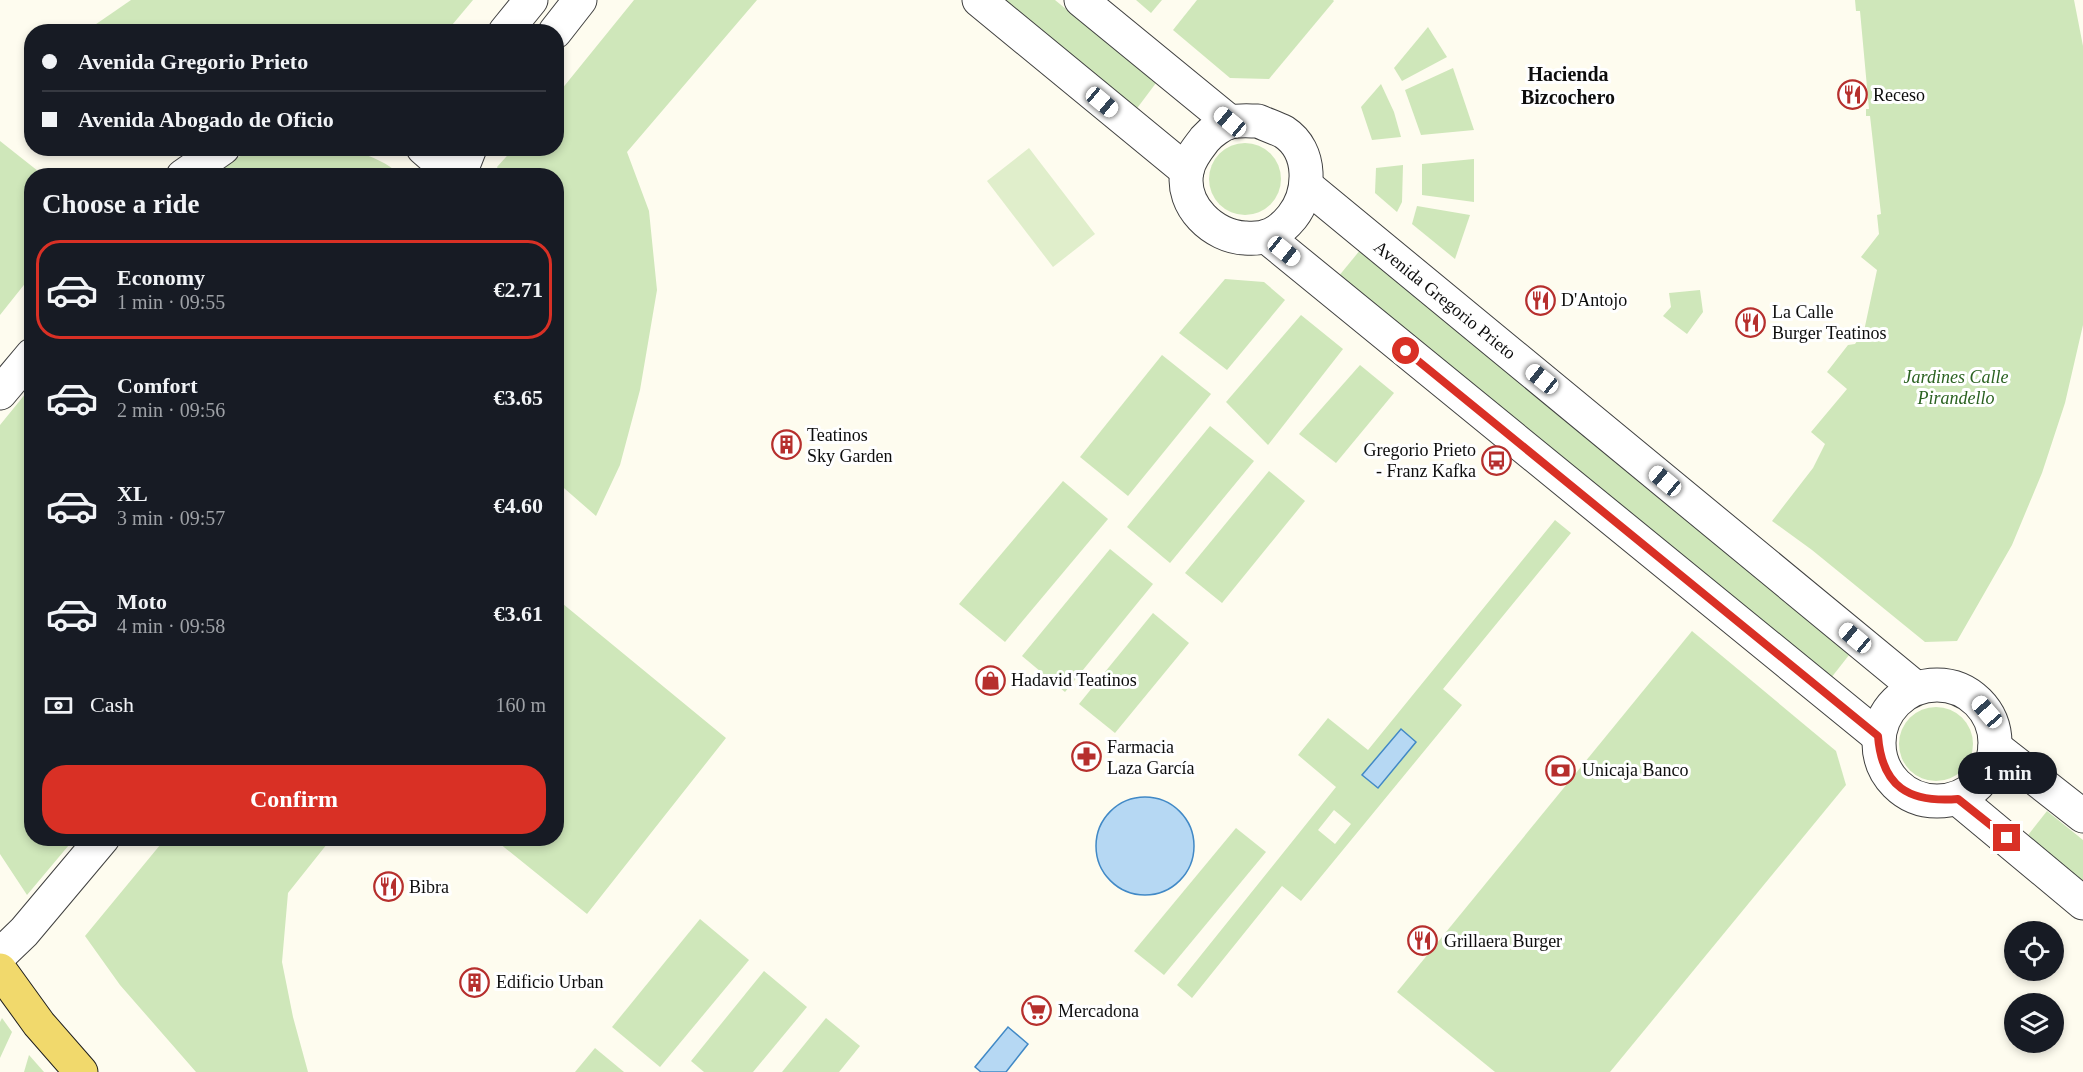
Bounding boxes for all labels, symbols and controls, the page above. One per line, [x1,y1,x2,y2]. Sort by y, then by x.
text: Avenida Gregorio Prieto [78,49,308,74]
district label: Hacienda Bizcochero [1521,63,1615,108]
restaurant icon: Receso [1836,79,1868,111]
car [1082,84,1122,120]
place label: Receso [1873,85,1925,105]
car [1210,104,1250,140]
text: Avenida Abogado de Oficio [78,107,334,132]
text: Choose a ride [42,189,200,219]
car [1264,233,1304,269]
street label: Avenida Gregorio Prieto [1370,237,1520,363]
icon: car [45,263,99,317]
text: Economy [117,265,205,290]
text: €2.71 [494,277,543,302]
restaurant icon: D'Antojo [1524,284,1556,316]
place label: D'Antojo [1561,290,1627,310]
text: 1 min · 09:55 [117,291,225,313]
place label: La Calle Burger Teatinos [1772,302,1887,343]
restaurant icon: La Calle Burger Teatinos [1735,306,1767,338]
route start [1392,337,1419,364]
car [1522,361,1562,397]
park label: Jardines Calle Pirandello [1904,367,2008,408]
icon: car [45,371,99,425]
text: Comfort [117,373,198,398]
text: €3.65 [494,385,543,410]
text: 2 min · 09:56 [117,399,225,421]
place label: Teatinos Sky Garden [807,425,892,466]
building icon: Teatinos Sky Garden [770,429,802,461]
place label: Gregorio Prieto - Franz Kafka [1364,440,1476,481]
bus stop icon: Gregorio Prieto - Franz Kafka [1481,444,1513,476]
car [1645,463,1685,499]
icon: car [45,479,99,533]
text: XL [117,481,148,506]
text: €4.60 [494,493,543,518]
text: 3 min · 09:57 [117,507,225,529]
icon: car [45,587,99,641]
text: Moto [117,589,167,614]
text: €3.61 [494,601,543,626]
text: 4 min · 09:58 [117,615,225,637]
car [1835,620,1875,656]
shop icon: Hadavid Teatinos [974,664,1006,696]
place label: Hadavid Teatinos [1011,670,1137,690]
icon: cash [42,689,75,722]
text: Cash [90,692,134,717]
car [1968,693,2006,731]
text: 160 m [495,694,546,716]
place label: Farmacia Laza García [1107,737,1194,778]
pharmacy icon: Farmacia Laza García [1070,741,1102,773]
callout: 1 min [1958,751,2056,793]
bank icon: Unicaja Banco [1545,754,1577,786]
place label: Unicaja Banco [1582,760,1688,780]
text: 1 min [1983,762,2032,784]
button: Confirm [42,765,546,834]
route end [1993,824,2020,851]
restaurant icon: Bibra [372,871,404,903]
place label: Bibra [409,877,449,897]
map controls [2004,921,2064,1053]
button: locate [2004,921,2064,981]
restaurant icon: Grillaera Burger [1407,925,1439,957]
place label: Grillaera Burger [1444,931,1562,951]
building icon: Edificio Urban [459,966,491,998]
place label: Edificio Urban [496,972,603,992]
button: layers [2004,993,2064,1053]
supermarket icon: Mercadona [1021,995,1053,1027]
place label: Mercadona [1058,1001,1139,1021]

